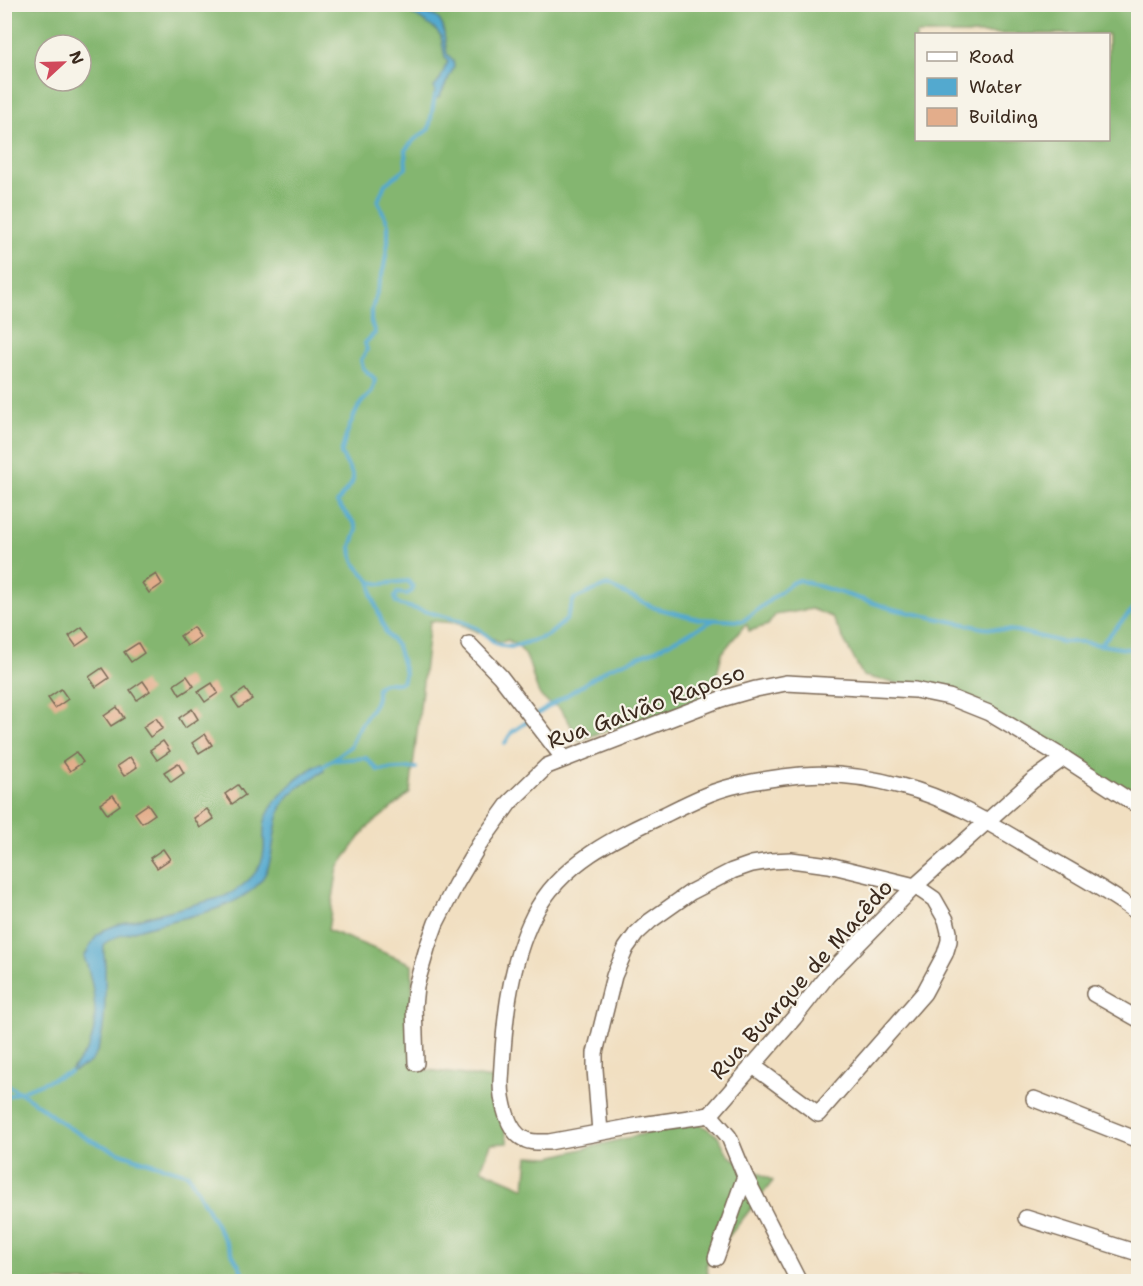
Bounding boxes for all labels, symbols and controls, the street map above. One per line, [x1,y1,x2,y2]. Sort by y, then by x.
north arrow [33,33,93,93]
legend [915,33,1110,141]
text: Road [969,45,1014,69]
text: N [64,48,89,67]
text: Water [969,75,1022,99]
text: Building [969,105,1038,129]
street label: Rua Galvão Raposo [543,657,749,756]
street label: Rua Buarque de Macêdo [704,873,899,1086]

